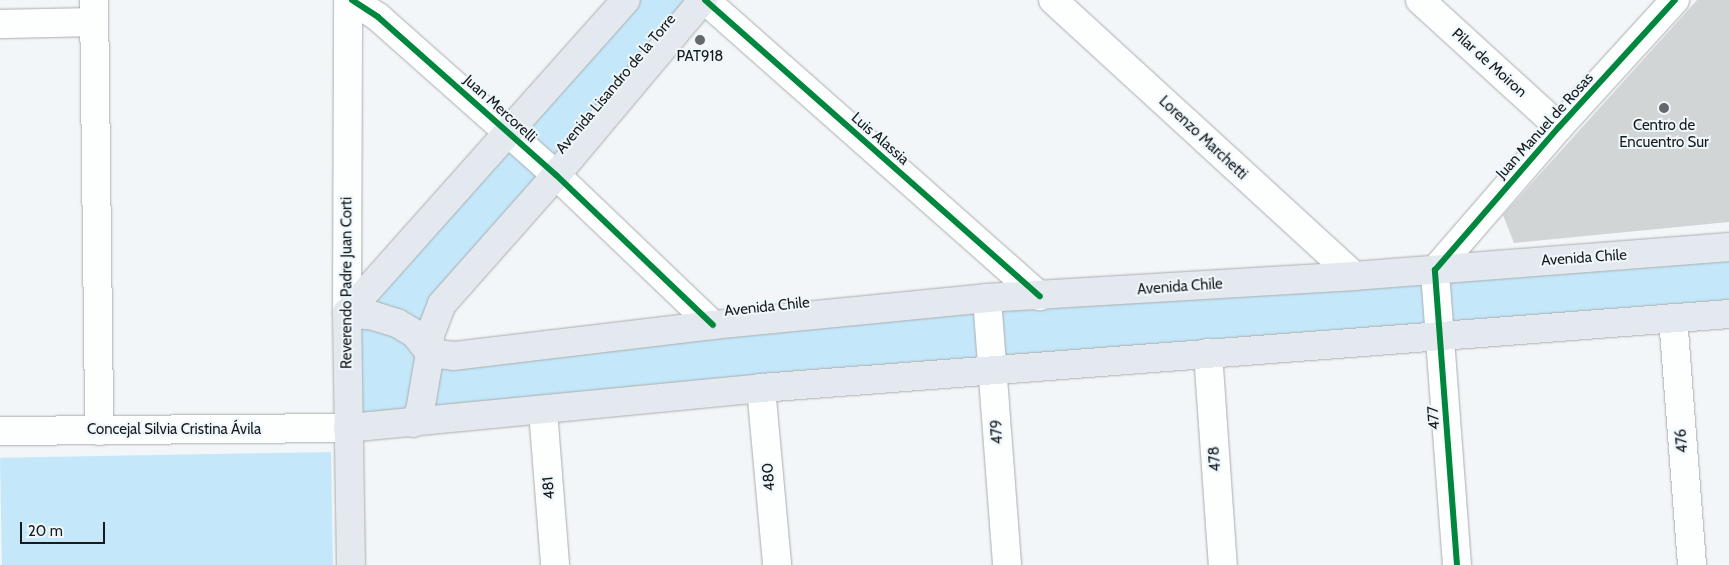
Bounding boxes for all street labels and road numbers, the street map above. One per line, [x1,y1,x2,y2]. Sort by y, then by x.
street label: Avenida Lisandro de la Torre [552,11,680,157]
street label: Pilar de Moiron [1448,25,1530,101]
street label: Juan Manuel de Rosas [1493,69,1597,183]
street label: Juan Mercorelli [460,71,540,147]
street label: Lorenzo Marchetti [1155,92,1251,184]
street label: Luis Alassia [847,109,913,169]
street label: Reverendo Padre Juan Corti [338,197,356,369]
street label: Avenida Chile [1541,246,1627,270]
street label: Avenida Chile [1137,275,1223,299]
street label: Avenida Chile [723,294,811,320]
street label: 477 [1424,406,1444,430]
street label: 479 [987,419,1007,445]
street label: Concejal Silvia Cristina Ávila [87,421,261,439]
street label: 476 [1672,428,1692,454]
street label: 478 [1205,446,1225,472]
street label: 480 [759,462,779,492]
street label: 481 [539,476,559,500]

